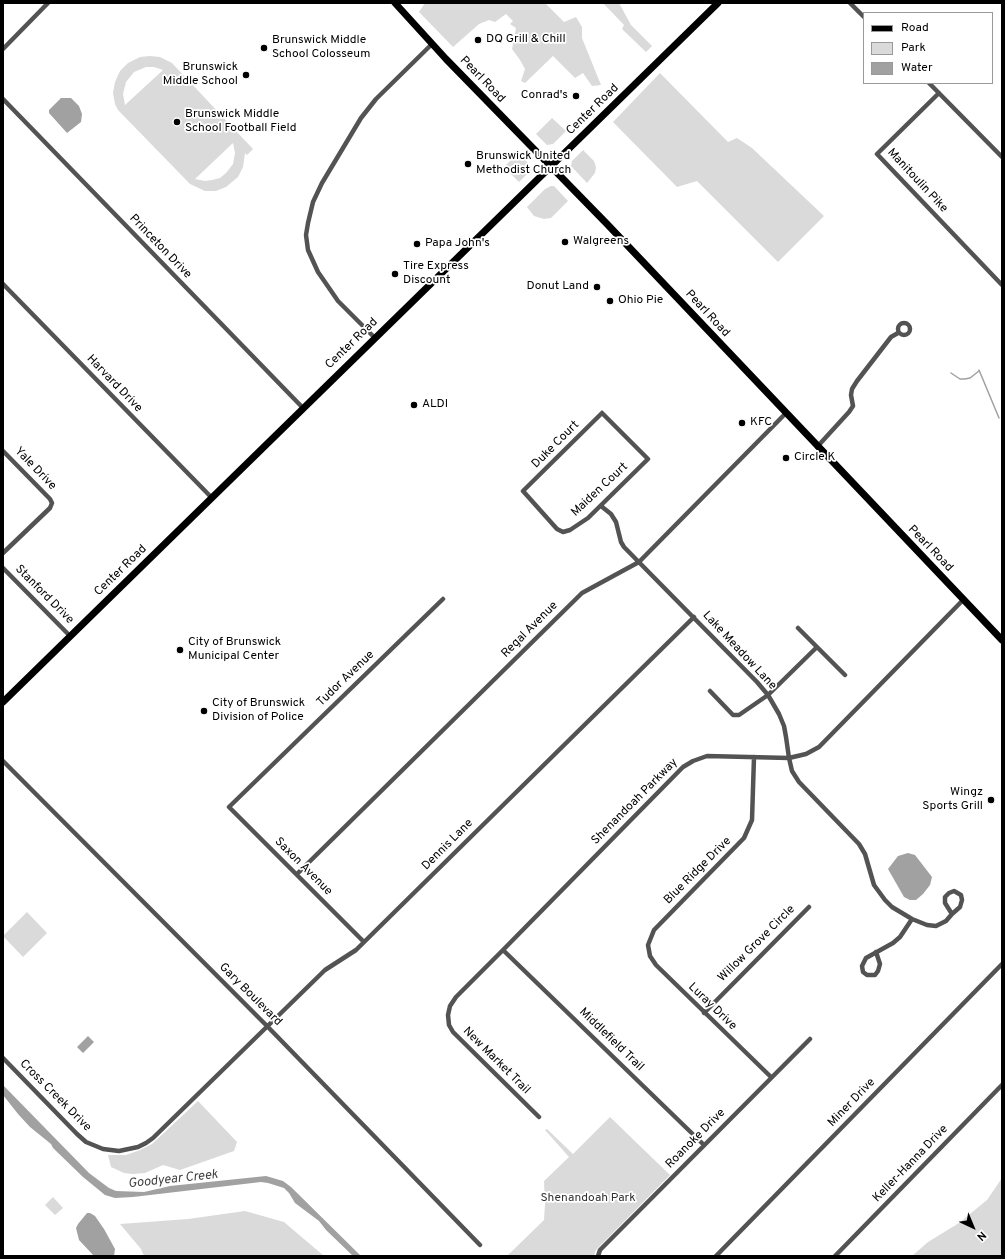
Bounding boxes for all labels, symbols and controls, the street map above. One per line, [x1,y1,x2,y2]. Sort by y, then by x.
legend [863,12,993,84]
text: Road [901,20,929,36]
place label: DQ Grill & Chill [486,33,566,47]
place label: Brunswick Middle School Colosseum [272,34,370,62]
marker: DQ Grill & Chill [473,35,483,45]
text: Park [901,40,926,56]
marker: Brunswick Middle School Colosseum [259,43,269,53]
street label: Pearl Road [456,54,508,106]
text: Water [901,60,933,76]
place label: Brunswick Middle School [163,61,238,89]
marker: Brunswick Middle School [241,70,251,80]
street label: Center Road [564,81,622,139]
place label: Conrad's [521,89,568,103]
marker: Conrad's [571,91,581,101]
place label: Brunswick Middle School Football Field [185,108,296,136]
marker: Brunswick Middle School Football Field [172,117,182,127]
street label: Manitoulin Pike [884,146,950,216]
place label: Brunswick United Methodist Church [476,150,571,178]
marker: Brunswick United Methodist Church [463,159,473,169]
street label: Princeton Drive [126,212,194,282]
place label: Walgreens [573,235,629,249]
place label: Papa John's [425,237,490,251]
marker: Walgreens [560,237,570,247]
marker: Papa John's [412,239,422,249]
place label: Tire Express Discount [403,260,469,288]
marker: Tire Express Discount [390,269,400,279]
place label: Donut Land [527,280,589,294]
marker: Donut Land [592,282,602,292]
street label: Pearl Road [682,288,732,340]
place label: Ohio Pie [618,294,663,308]
marker: Ohio Pie [605,296,615,306]
street label: Center Road [323,315,381,373]
street label: Harvard Drive [83,352,145,416]
place label: ALDI [422,398,448,412]
marker: ALDI [409,400,419,410]
place label: KFC [750,416,772,430]
street label: Duke Court [529,418,583,472]
marker: KFC [737,418,747,428]
street label: Yale Drive [11,445,59,493]
place label: Circle K [794,451,836,465]
marker: Circle K [781,453,791,463]
street label: Maiden Court [569,460,631,520]
street label: Pearl Road [904,523,956,575]
street label: Center Road [92,542,150,600]
street label: Stanford Drive [12,563,76,627]
street label: Regal Avenue [499,599,561,661]
street label: Lake Meadow Lane [699,609,779,693]
place label: City of Brunswick Municipal Center [188,636,281,664]
marker: City of Brunswick Municipal Center [175,645,185,655]
street label: Tudor Avenue [314,648,378,710]
place label: City of Brunswick Division of Police [212,697,305,725]
marker: City of Brunswick Division of Police [199,706,209,716]
street label: Shenandoah Parkway [589,756,681,848]
place label: Wingz Sports Grill [922,786,983,814]
marker: Wingz Sports Grill [986,795,996,805]
street label: Dennis Lane [419,816,477,874]
street label: Blue Ridge Drive [661,834,735,908]
street label: Saxon Avenue [271,835,335,899]
street label: Willow Grove Circle [716,903,798,985]
street label: Gary Boulevard [216,961,284,1029]
street label: Luray Drive [685,980,739,1034]
street label: Middlefield Trail [576,1005,646,1075]
street label: New Market Trail [459,1024,533,1098]
street label: Cross Creek Drive [16,1057,94,1135]
street label: Miner Drive [825,1076,879,1130]
street label: Roanoke Drive [663,1106,729,1172]
street label: Keller-Hanna Drive [870,1122,952,1206]
water label: Goodyear Creek [127,1168,219,1192]
park label: Shenandoah Park [540,1192,636,1206]
north arrow [953,1207,993,1247]
text: N [974,1228,989,1243]

